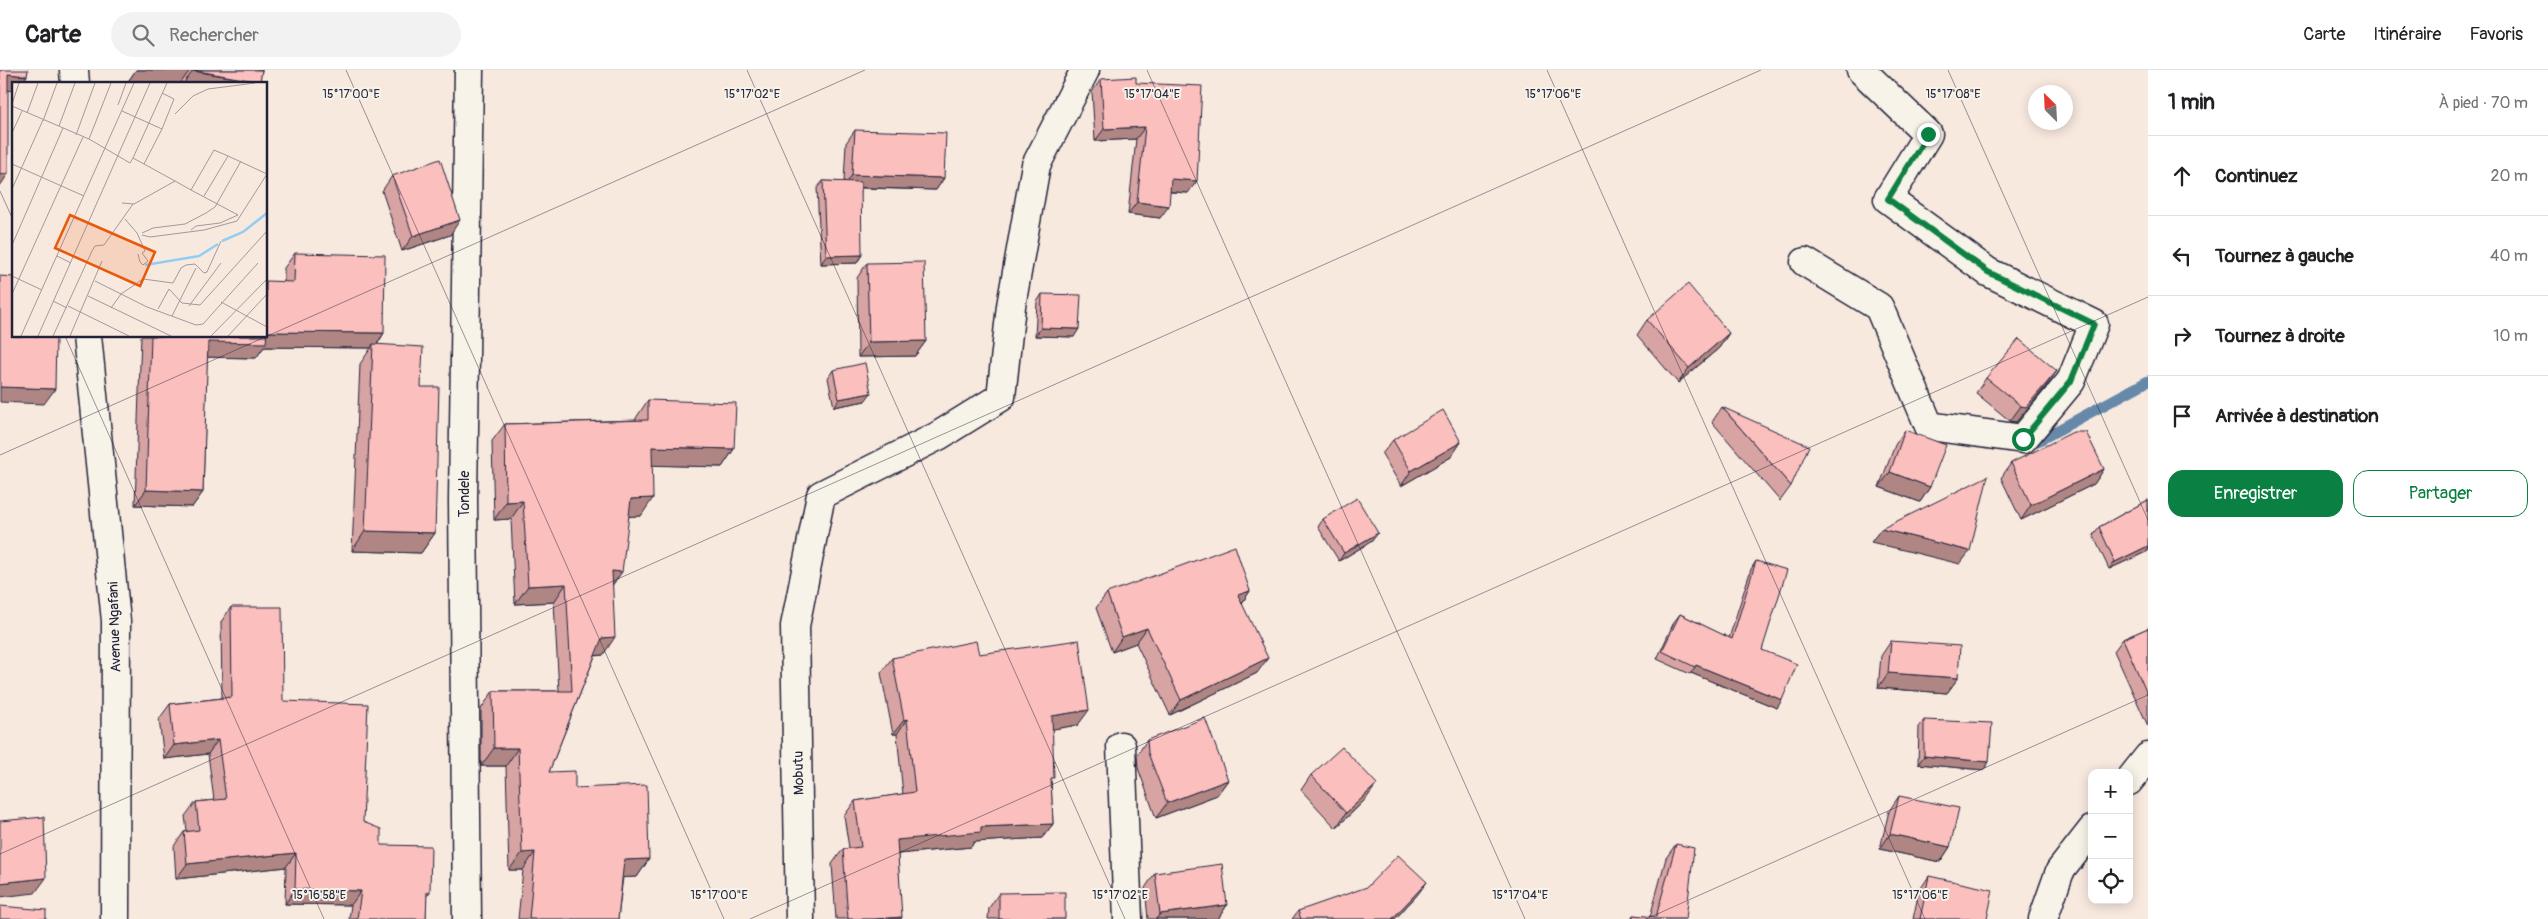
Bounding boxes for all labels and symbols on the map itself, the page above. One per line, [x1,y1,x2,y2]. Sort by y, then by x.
inset map [12,82,268,338]
north arrow [2028,85,2073,130]
text: 15°17'00"E [322,87,380,102]
text: 15°17'02"E [724,87,780,102]
text: 15°17'04"E [1124,87,1180,102]
text: 15°17'06"E [1525,87,1581,102]
text: 15°17'08"E [1925,87,1981,102]
route end [1917,123,1940,146]
route start [2012,428,2035,451]
street label: Tondele [456,471,473,517]
street label: Avenue Ngafani [104,581,125,673]
street label: Mobutu [790,751,807,795]
text: 15°16'58"E [292,888,346,903]
text: 15°17'00"E [690,888,748,903]
text: 15°17'02"E [1092,888,1148,903]
text: 15°17'04"E [1492,888,1548,903]
text: 15°17'06"E [1892,888,1948,903]

